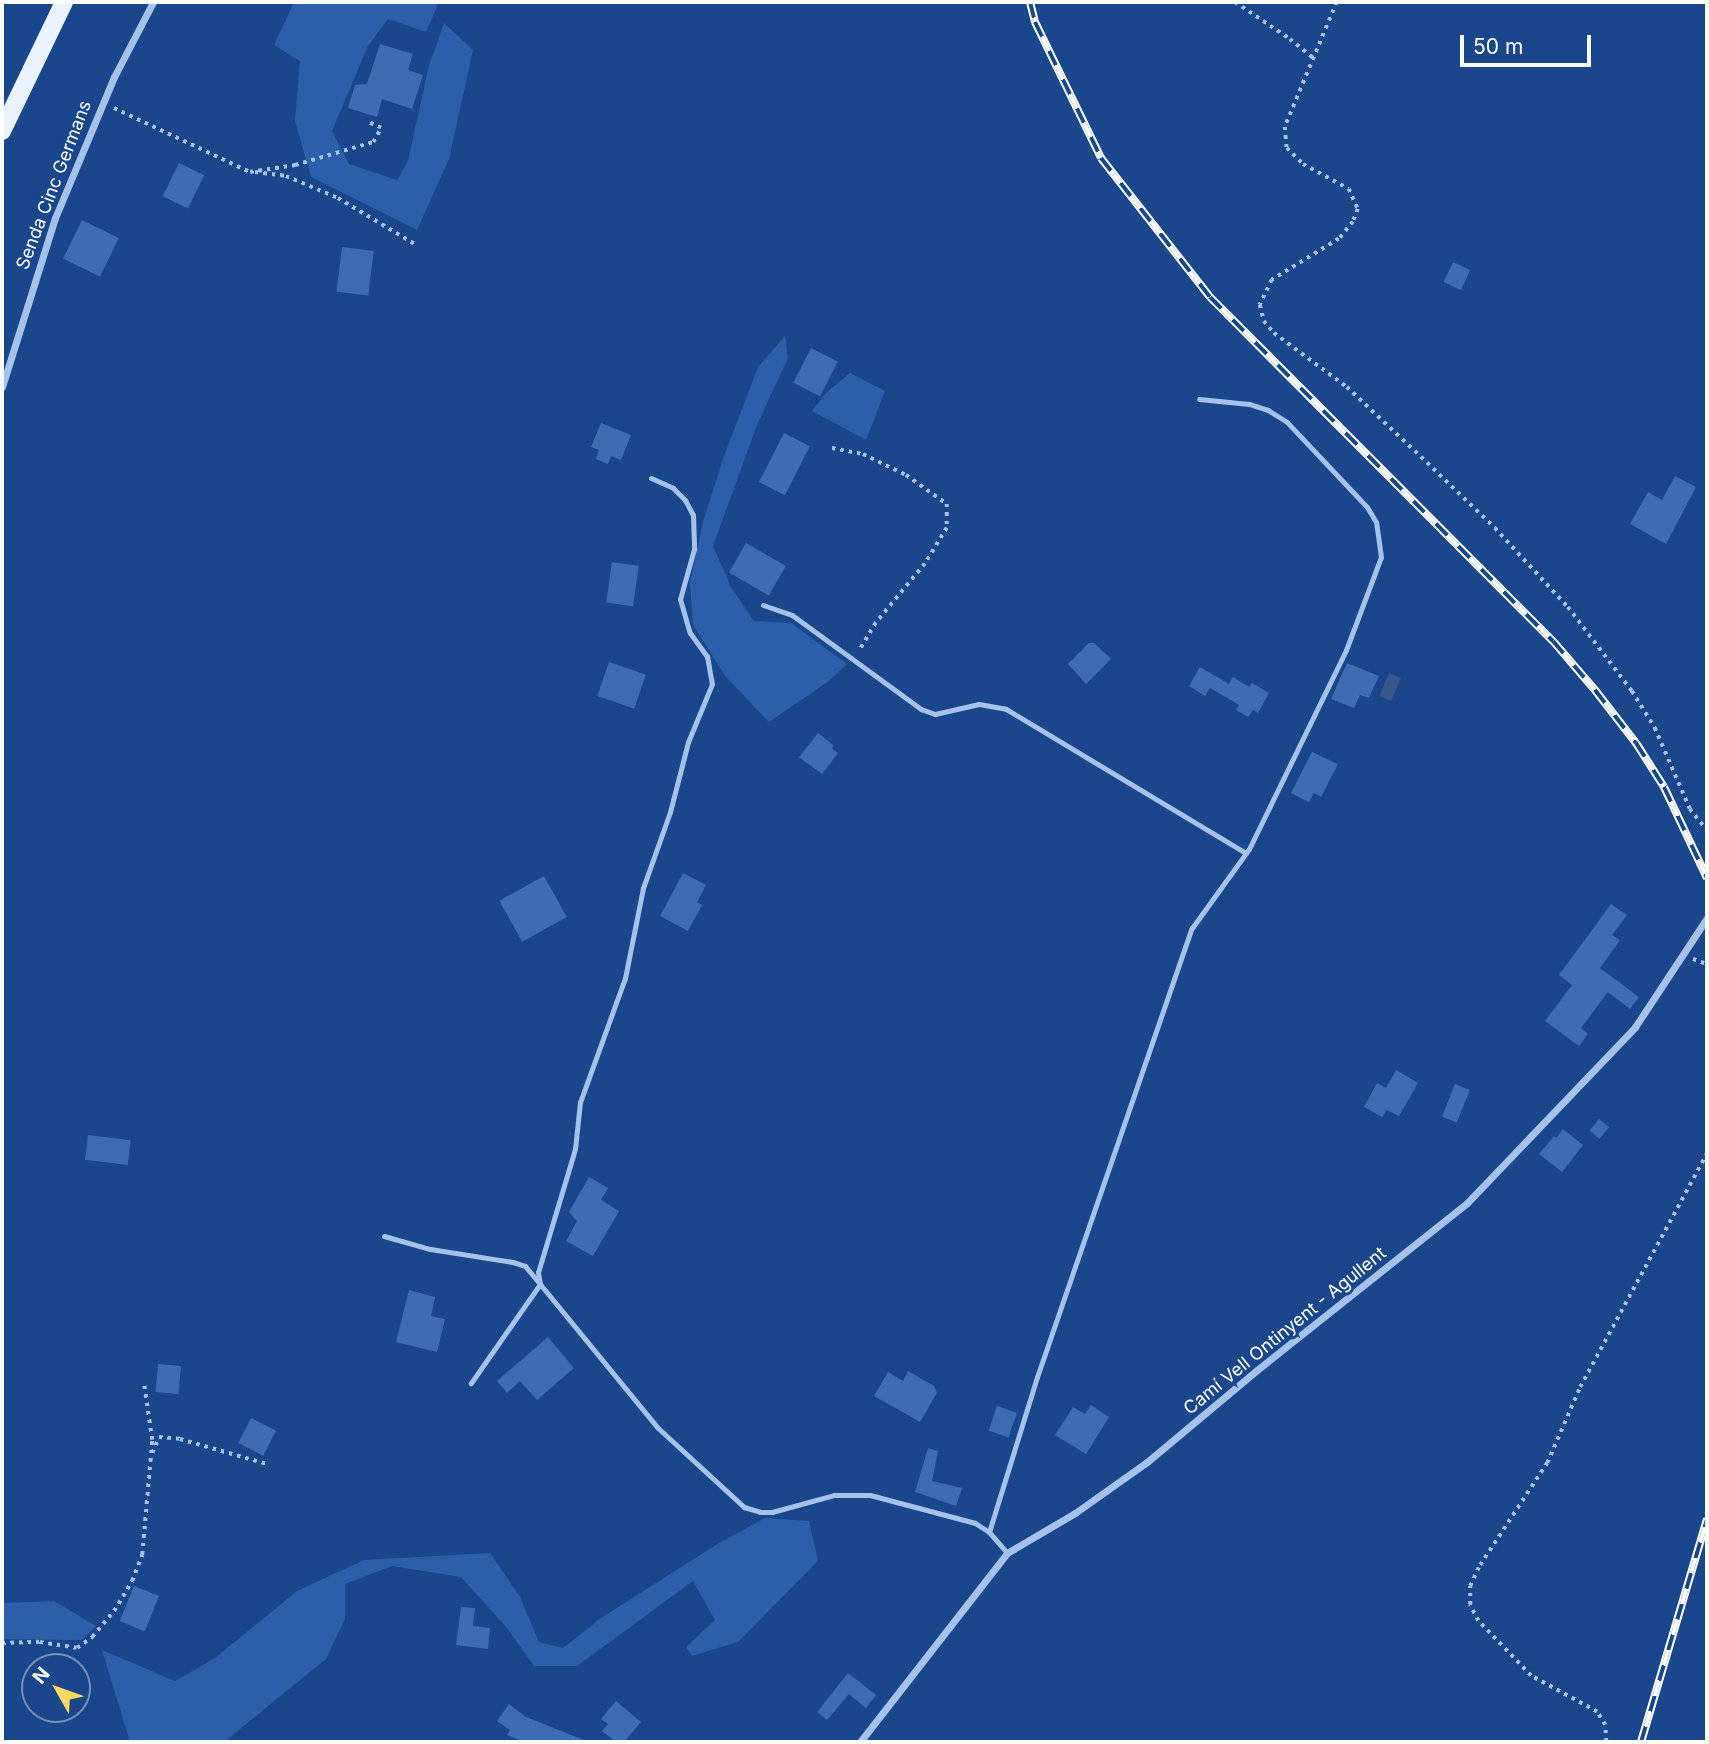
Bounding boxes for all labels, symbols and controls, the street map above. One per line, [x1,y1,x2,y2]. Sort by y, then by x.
scale bar [1464,21,1595,65]
text: 50 m [1473,34,1523,59]
street label: Senda Cinc Germans [12,97,96,273]
street label: Camí Vell Ontinyent - Agullent [1179,1243,1391,1419]
north arrow [21,1653,91,1723]
text: N [28,1663,55,1688]

